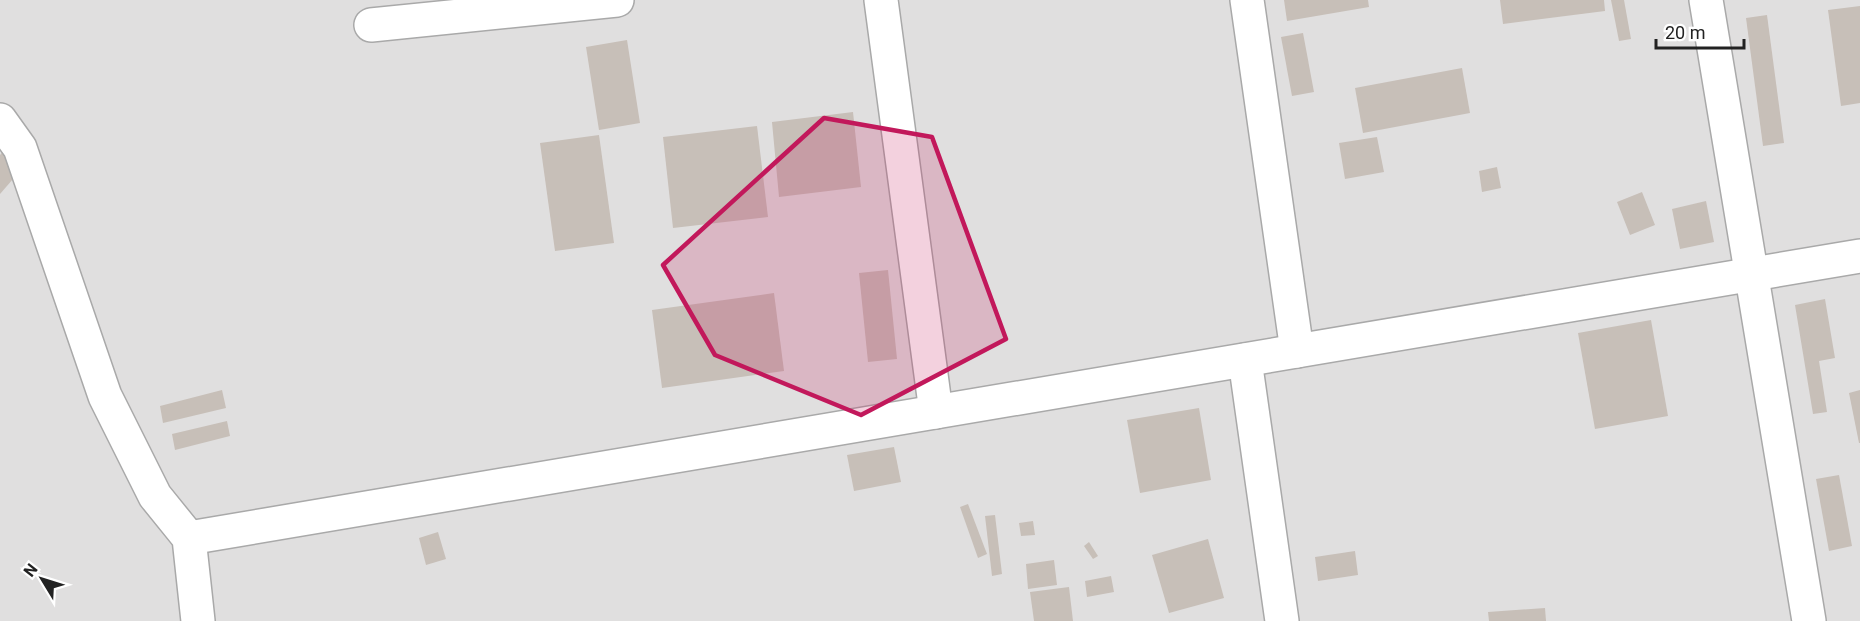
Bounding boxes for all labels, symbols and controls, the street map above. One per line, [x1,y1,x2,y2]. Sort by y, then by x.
scale bar [1656,12,1744,50]
text: 20 m [1665,22,1705,43]
north arrow [12,549,72,609]
text: N [20,560,42,580]

